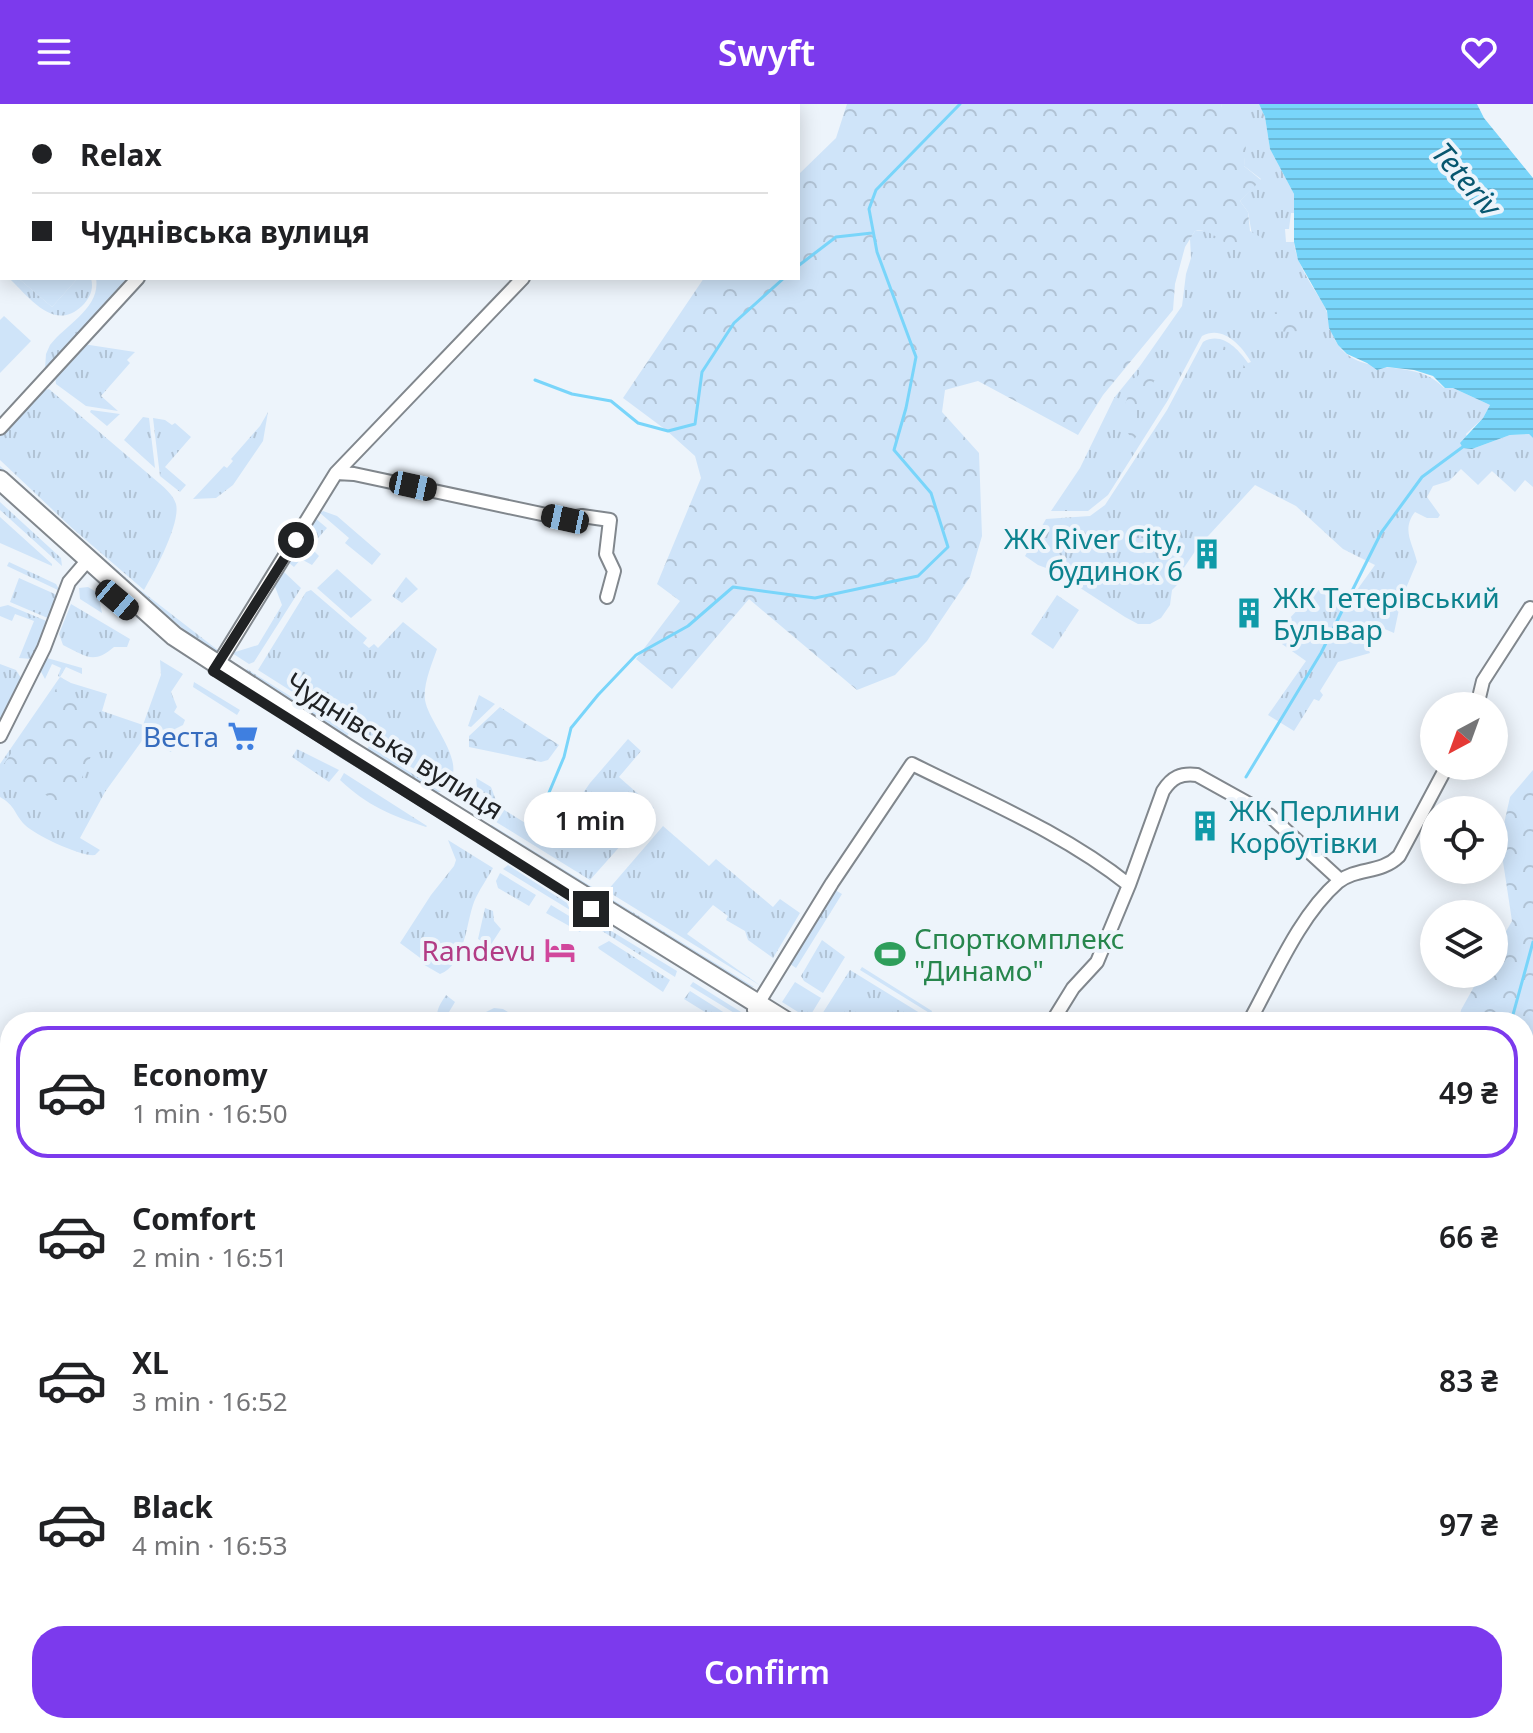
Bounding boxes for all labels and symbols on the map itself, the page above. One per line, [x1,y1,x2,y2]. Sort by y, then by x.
water label: Teteriv [1423,133,1512,227]
car [387,469,439,503]
car [539,502,591,536]
place label: ЖК River City, будинок 6 [1004,519,1183,589]
route start [278,522,314,558]
building icon: ЖК River City, будинок 6 [1190,537,1224,571]
car [91,575,143,625]
place label: ЖК Тетерівський Бульвар [1273,578,1500,648]
building icon: ЖК Тетерівський Бульвар [1232,596,1266,630]
street label: Чуднівська вулиця [279,662,511,828]
north arrow [1420,692,1508,780]
place label: Веста [143,717,219,755]
supermarket icon: Веста [226,719,260,753]
place label: ЖК Перлини Корбутівки [1229,791,1401,861]
callout: 1 min [525,793,657,849]
building icon: ЖК Перлини Корбутівки [1188,809,1222,843]
route end [573,891,609,927]
place label: Спорткомплекс "Динамо" [914,919,1125,989]
place label: Randevu [422,931,536,969]
hotel icon: Randevu [543,933,577,967]
sports icon: Спорткомплекс "Динамо" [873,937,907,971]

